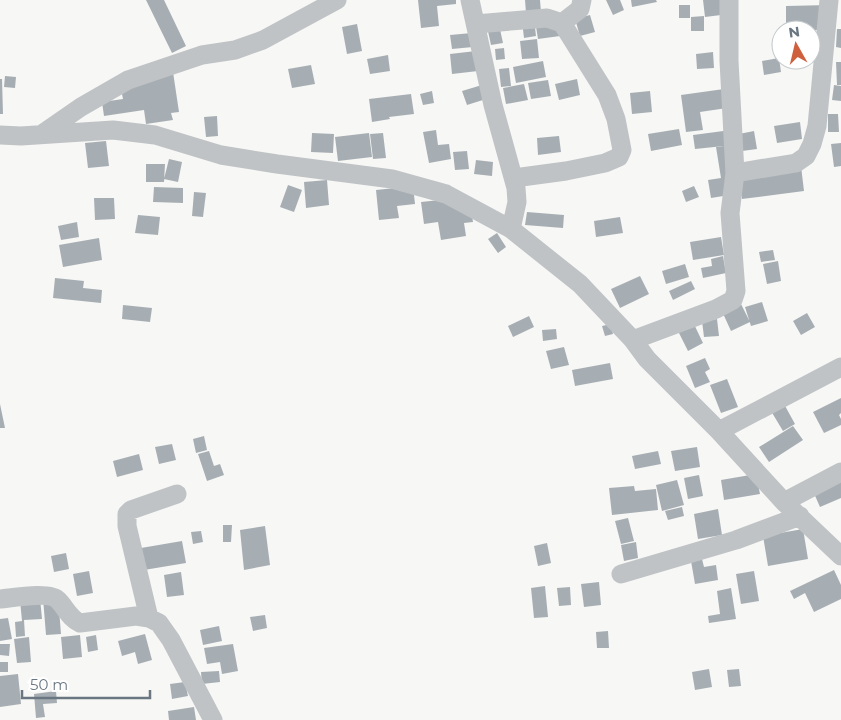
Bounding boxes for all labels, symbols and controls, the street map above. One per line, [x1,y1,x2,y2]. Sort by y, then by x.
north arrow [771,20,821,70]
text: N [787,22,801,42]
scale bar [22,668,150,700]
text: 50 m [30,675,68,694]

